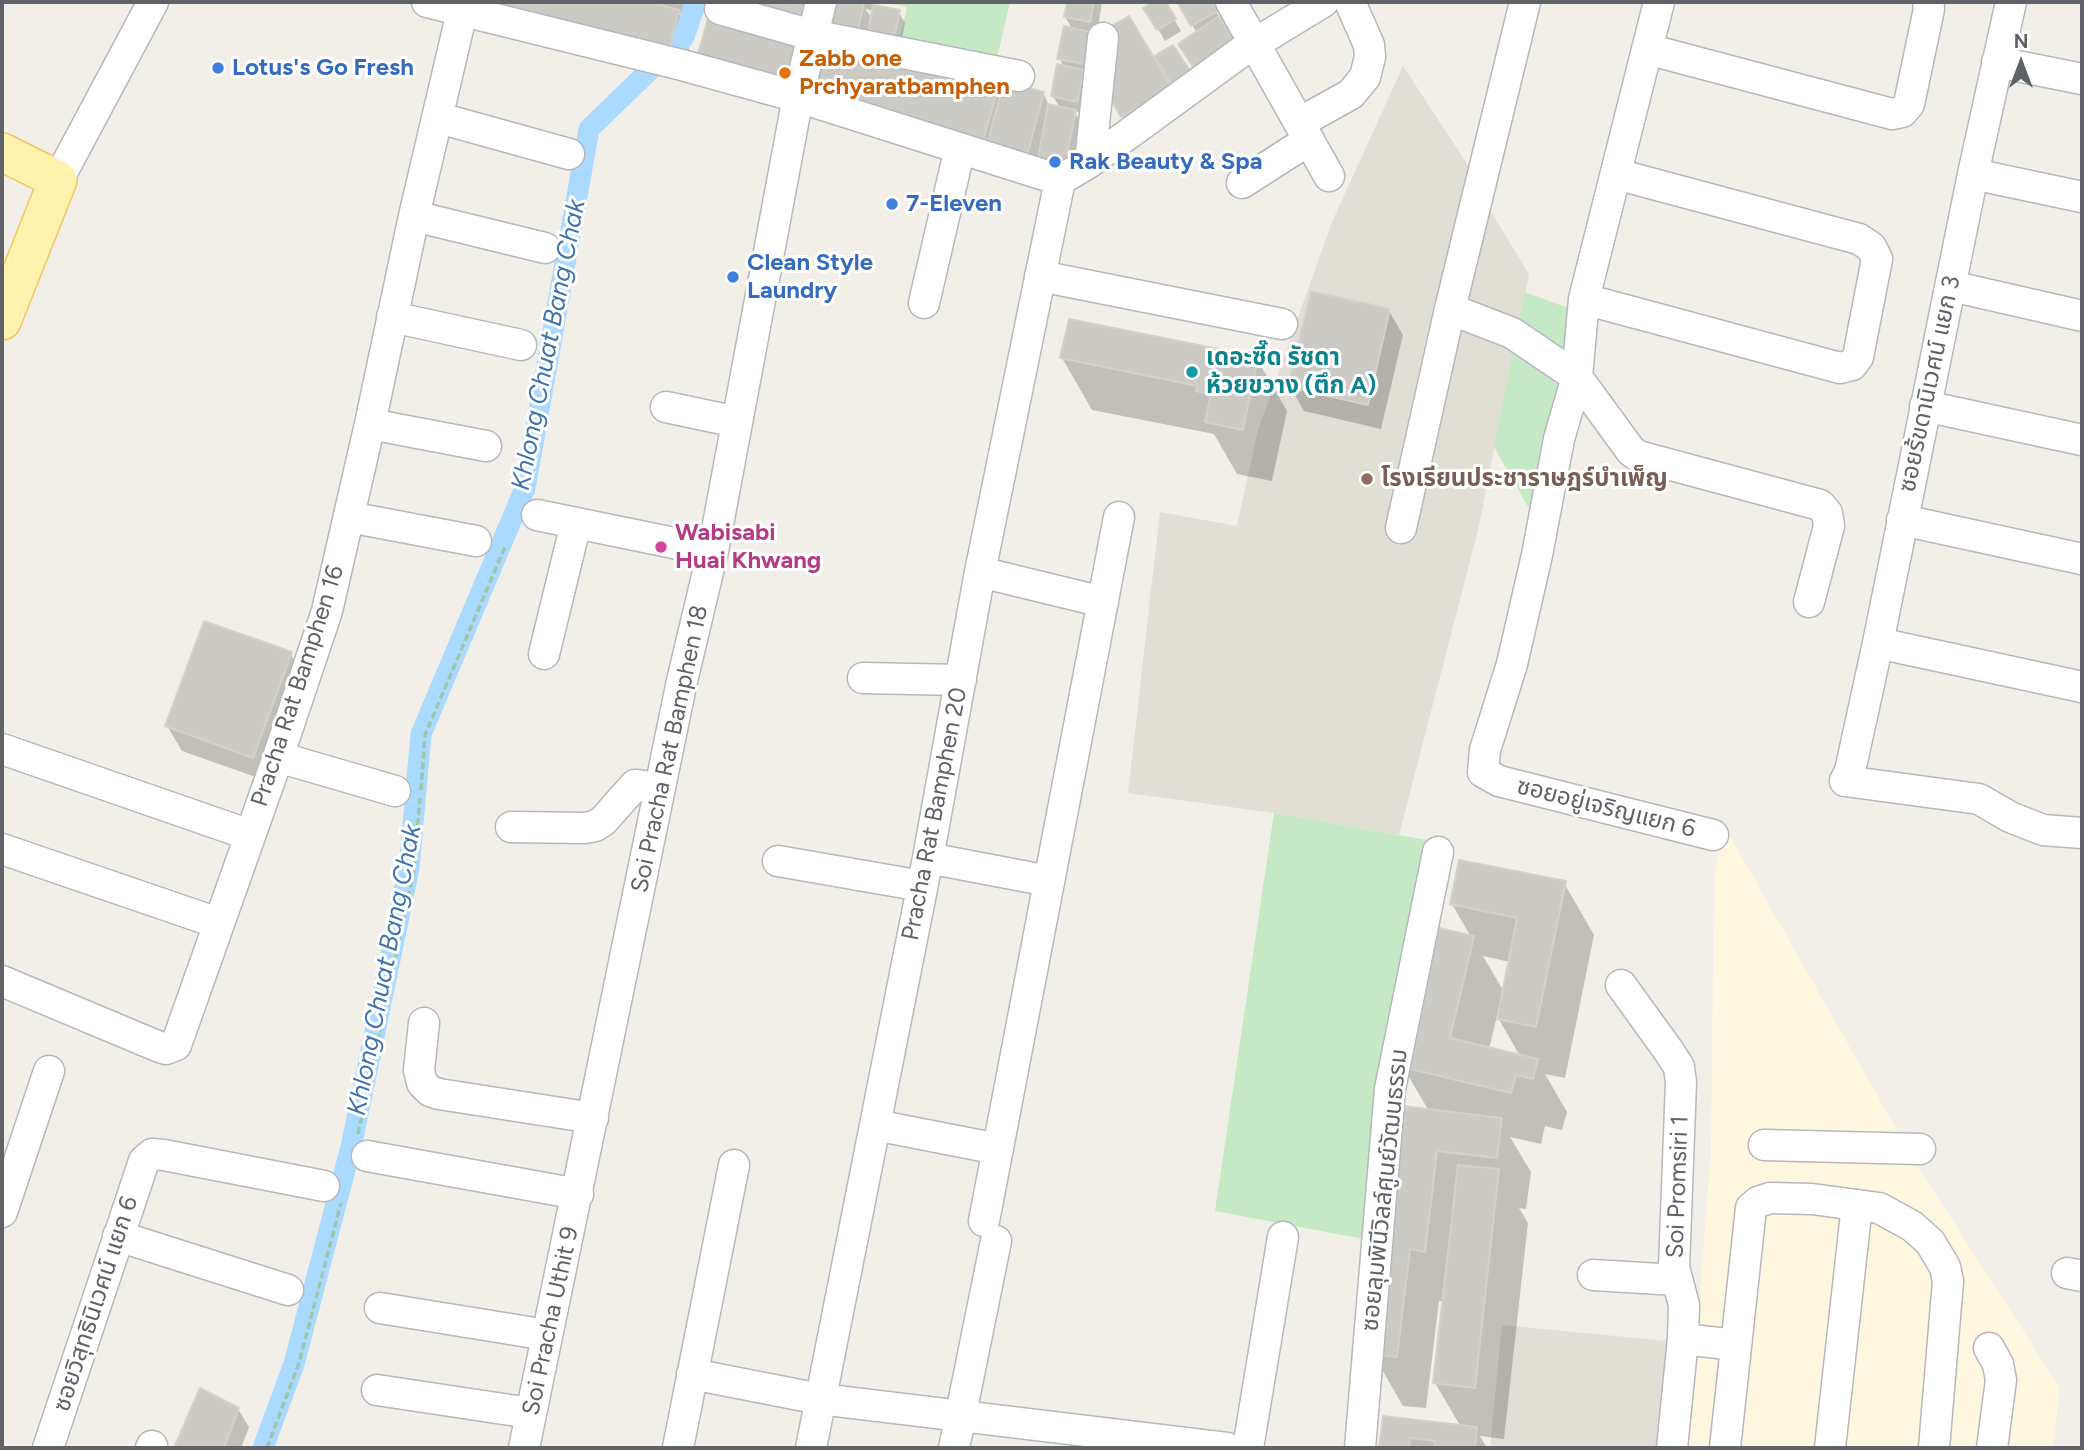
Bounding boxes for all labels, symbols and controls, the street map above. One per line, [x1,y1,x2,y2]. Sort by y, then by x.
north arrow [1986,28,2056,98]
text: N [2014,30,2028,53]
place label: Zabb one Prchyaratbamphen [799,45,1010,101]
place label: Lotus's Go Fresh [232,54,414,82]
marker: Lotus's Go Fresh [210,60,226,76]
marker: Zabb one Prchyaratbamphen [777,65,793,81]
place label: Rak Beauty & Spa [1069,148,1263,176]
marker: Rak Beauty & Spa [1047,154,1063,170]
place label: 7-Eleven [906,190,1002,218]
marker: 7-Eleven [884,196,900,212]
water label: Khlong Chuat Bang Chak [506,197,592,493]
place label: Clean Style Laundry [747,249,873,305]
marker: Clean Style Laundry [725,269,741,285]
street label: ซอยร้ขดานิเวศน์ แยก 3 [1893,273,1967,495]
place label: เดอะซี๊ด รัชดา ห้วยขวาง (ตึก A) [1206,344,1376,400]
marker: เดอะซี๊ด รัชดา ห้วยขวาง (ตึก A) [1184,364,1200,380]
place label: โรงเรียนประชาราษฎร์บำเพ็ญ [1381,465,1668,493]
marker: โรงเรียนประชาราษฎร์บำเพ็ญ [1359,471,1375,487]
place label: Wabisabi Huai Khwang [675,519,821,575]
marker: Wabisabi Huai Khwang [653,539,669,555]
street label: Pracha Rat Bamphen 16 [245,562,351,810]
street label: Soi Pracha Rat Bamphen 18 [625,603,715,895]
street label: Pracha Rat Bamphen 20 [896,685,974,943]
street label: ซอยอยู่เจริญแยก 6 [1514,772,1698,844]
water label: Khlong Chuat Bang Chak [342,822,428,1118]
street label: ซอยลุมพินีวิลล์ศูนย์วัฒนธรรม [1356,1047,1414,1333]
street label: Soi Promsiri 1 [1661,1115,1695,1259]
street label: ซอยวิสุทธินิเวศน์ แยก 6 [48,1193,144,1415]
street label: Soi Pracha Uthit 9 [517,1224,585,1418]

